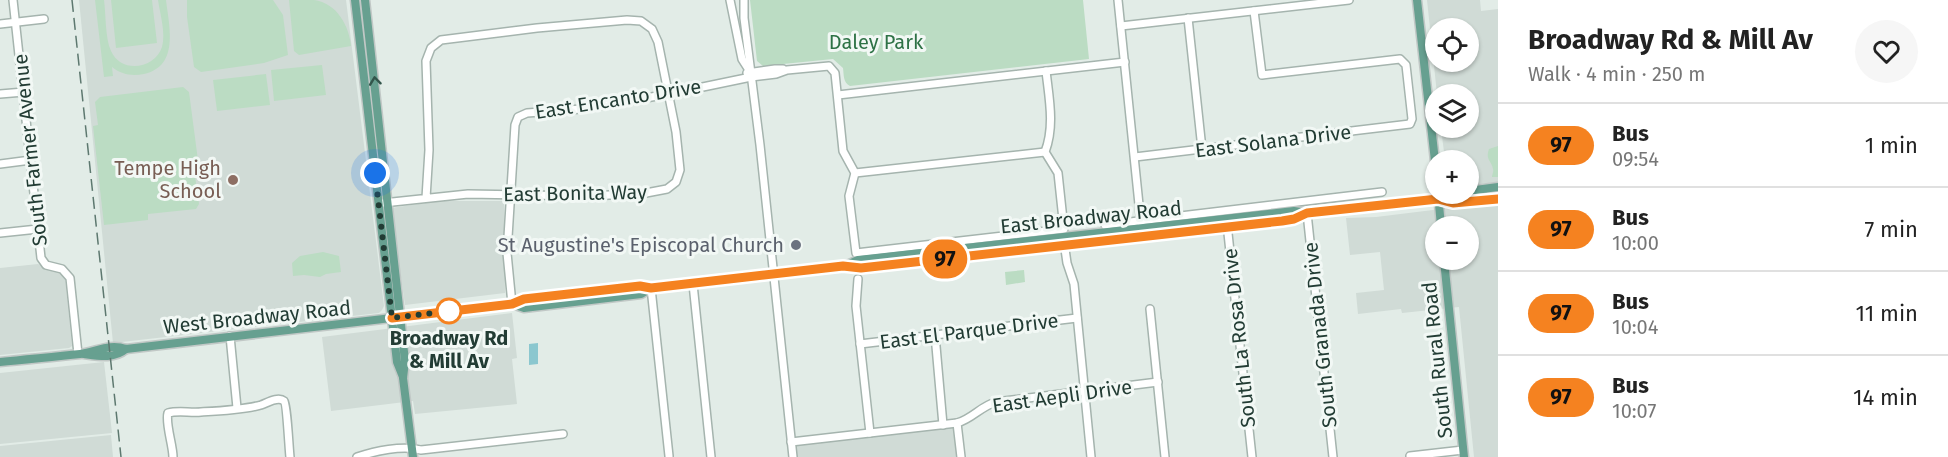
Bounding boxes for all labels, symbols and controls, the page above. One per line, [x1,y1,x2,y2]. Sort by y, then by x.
map controls [1425,18,1479,270]
button: locate [1425,18,1479,72]
button: heart [1855,20,1918,83]
text: Broadway Rd & Mill Av [1528,23,1813,56]
park label: Daley Park [829,30,924,54]
street label: South Farmer Avenue [8,53,52,247]
text: Walk · 4 min · 250 m [1528,62,1705,86]
street label: East Encanto Drive [533,74,703,124]
one-way arrow [369,77,381,86]
button: layers [1425,84,1479,138]
street label: East Solana Drive [1194,120,1352,162]
text: Bus [1612,120,1649,147]
text: 97 [1550,132,1572,158]
text: 1 min [1865,132,1918,159]
text: 09:54 [1612,147,1659,171]
button: + [1425,150,1479,204]
place label: Tempe High School [114,156,221,203]
your location [360,158,390,188]
marker: Tempe High School [226,173,240,187]
street label: East Bonita Way [503,180,647,206]
street label: East Broadway Road [999,196,1183,238]
text: Bus [1612,204,1649,231]
button: − [1425,216,1479,270]
text: 97 [1550,216,1572,242]
text: 7 min [1864,216,1918,243]
text: 10:00 [1612,231,1659,255]
place label: St Augustine's Episcopal Church [498,233,784,257]
marker: St Augustine's Episcopal Church [789,238,803,252]
line badge: 97 [918,240,972,278]
street label: South Granada Drive [1298,241,1342,429]
text: 97 [934,246,956,272]
street label: South La Rosa Drive [1218,247,1260,429]
street label: South Rural Road [1417,281,1457,439]
text: Bus [1612,288,1649,315]
street label: West Broadway Road [162,295,352,339]
marker: Broadway Rd & Mill Av [436,298,462,324]
text: 97 [1550,300,1572,326]
text: 11 min [1855,300,1918,327]
street label: East El Parque Drive [878,308,1060,354]
text: 10:04 [1612,315,1658,339]
place label: Broadway Rd & Mill Av [390,326,508,373]
text: Bus [1612,372,1649,399]
street label: East Aepli Drive [991,374,1133,418]
text: 97 [1550,384,1572,410]
text: 14 min [1853,384,1918,411]
text: 10:07 [1612,399,1656,423]

